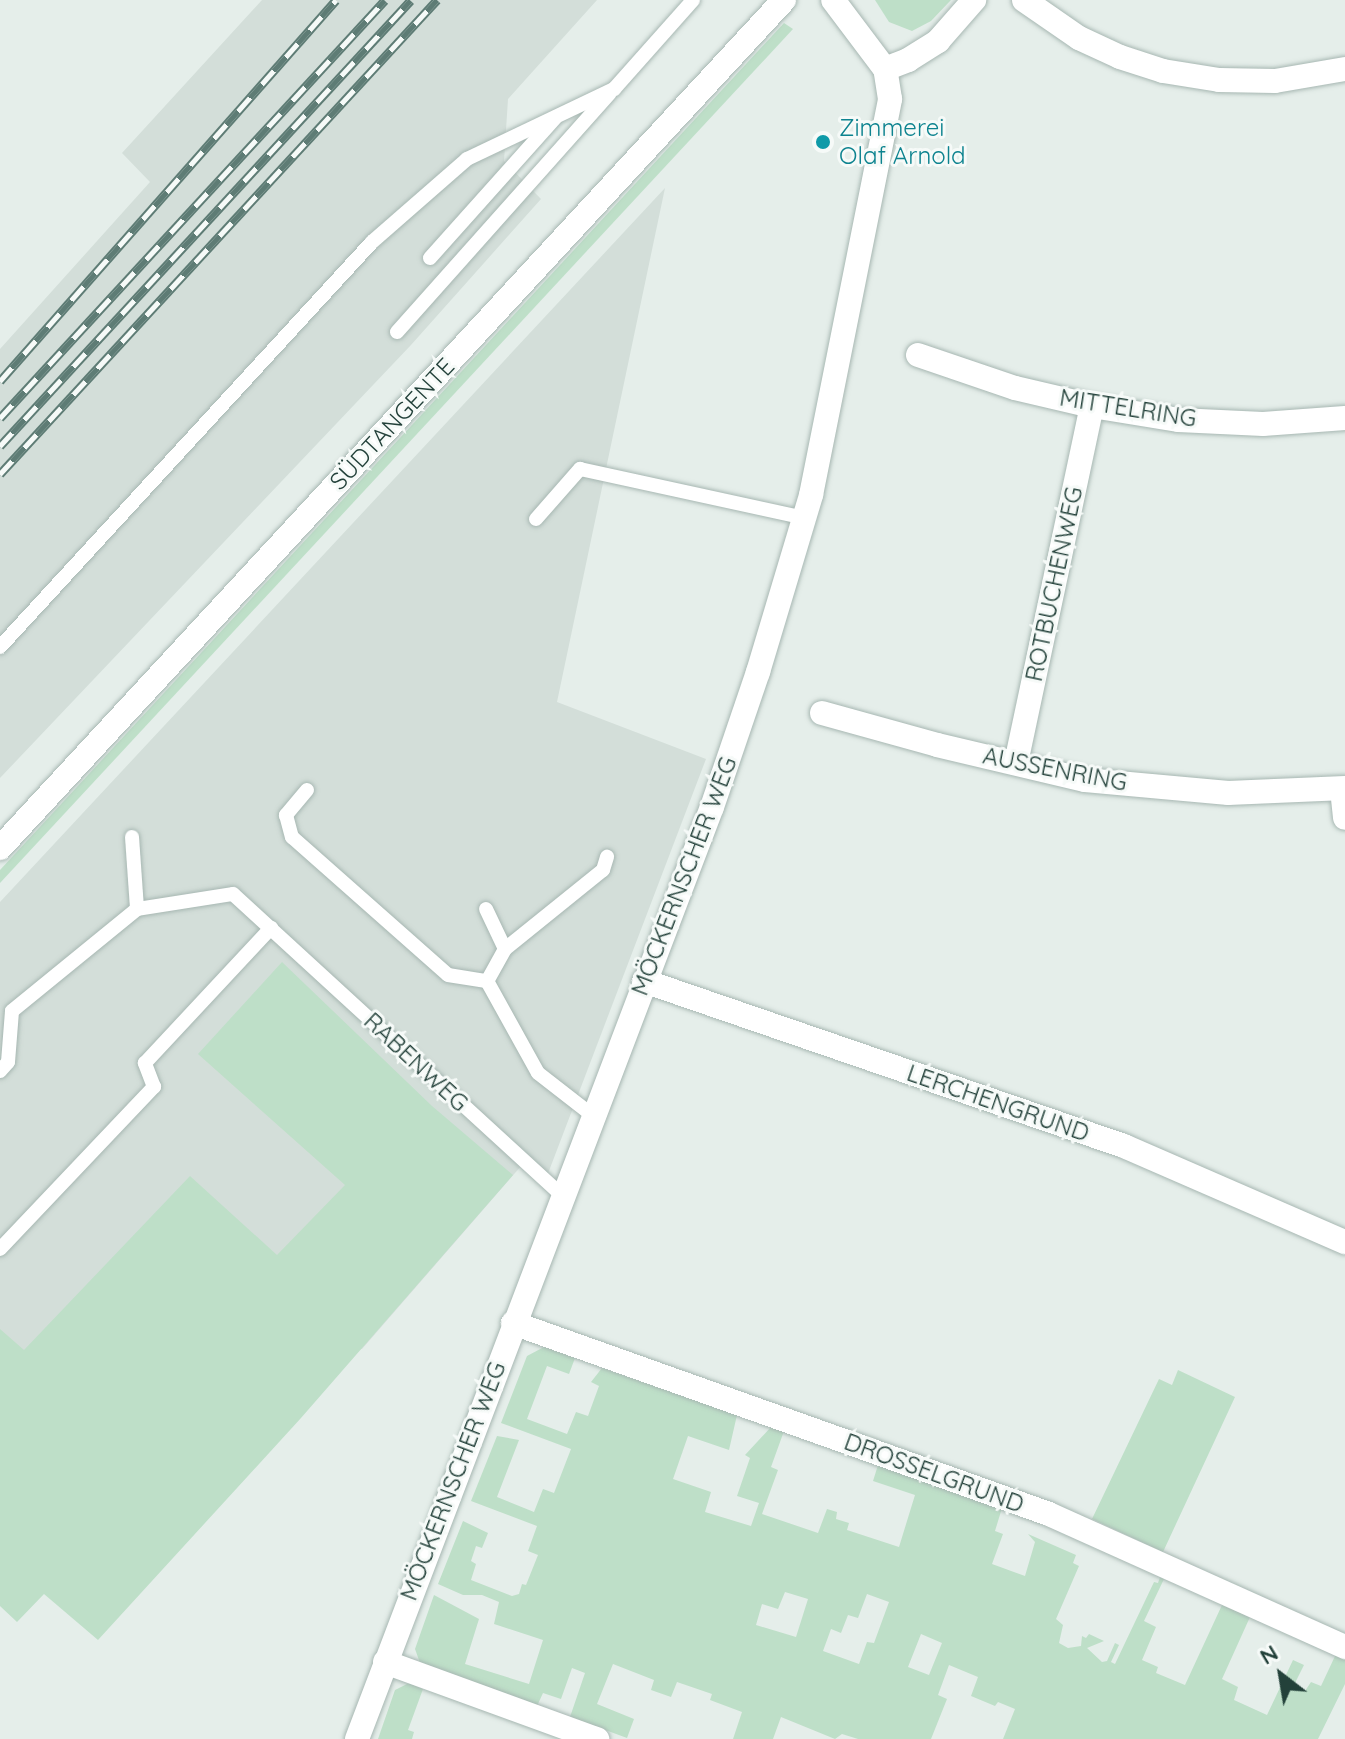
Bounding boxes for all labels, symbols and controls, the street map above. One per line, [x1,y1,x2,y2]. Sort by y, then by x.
place label: Zimmerei Olaf Arnold [839,114,966,170]
marker: Zimmerei Olaf Arnold [814,133,832,151]
street label: SÜDTANGENTE [324,352,460,496]
street label: MITTELRING [1058,383,1198,433]
street label: ROTBUCHENWEG [1019,484,1089,684]
street label: AUSSENRING [980,741,1130,797]
street label: MÖCKERNSCHER WEG [625,753,743,999]
street label: RABENWEG [358,1007,474,1117]
street label: LERCHENGRUND [903,1058,1093,1148]
street label: MÖCKERNSCHER WEG [394,1358,512,1604]
street label: DROSSELGRUND [840,1427,1028,1519]
north arrow [1241,1635,1321,1715]
text: N [1254,1638,1283,1671]

